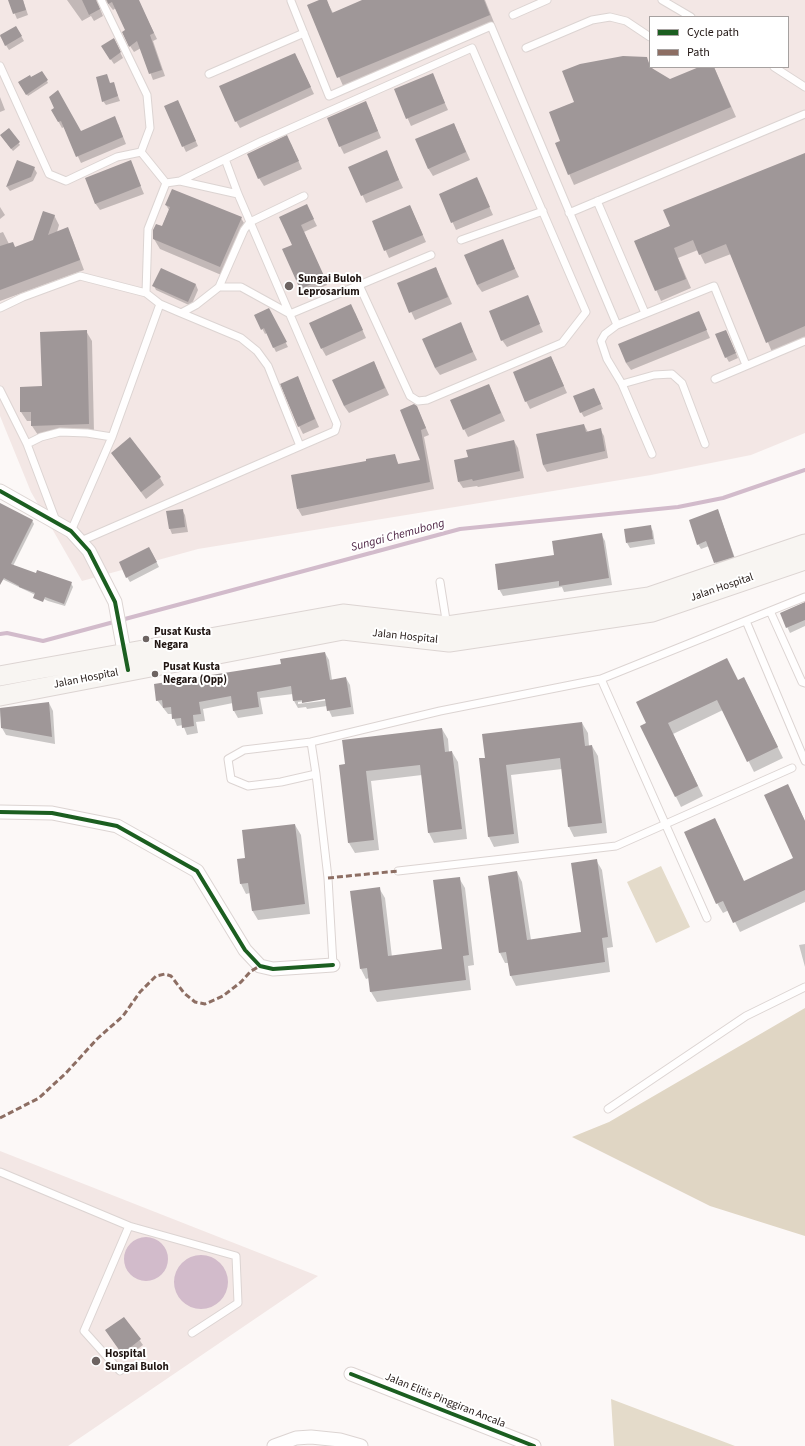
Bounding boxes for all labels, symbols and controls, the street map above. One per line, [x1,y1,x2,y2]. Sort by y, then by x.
legend [649,16,789,68]
text: Cycle path [687,24,739,41]
text: Path [687,44,710,61]
place label: Sungai Buloh Leprosarium [298,273,362,299]
marker: Sungai Buloh Leprosarium [283,280,295,292]
water label: Sungai Chemubong [350,517,446,555]
street label: Jalan Hospital [689,571,755,605]
place label: Pusat Kusta Negara [154,626,211,652]
street label: Jalan Hospital [372,627,438,647]
marker: Pusat Kusta Negara [141,634,151,644]
place label: Pusat Kusta Negara (Opp) [163,661,227,687]
street label: Jalan Hospital [52,666,120,692]
marker: Pusat Kusta Negara (Opp) [150,669,160,679]
place label: Hospital Sungai Buloh [105,1348,169,1374]
marker: Hospital Sungai Buloh [90,1355,102,1367]
street label: Jalan Elitis Pinggiran Ancala [383,1371,507,1431]

